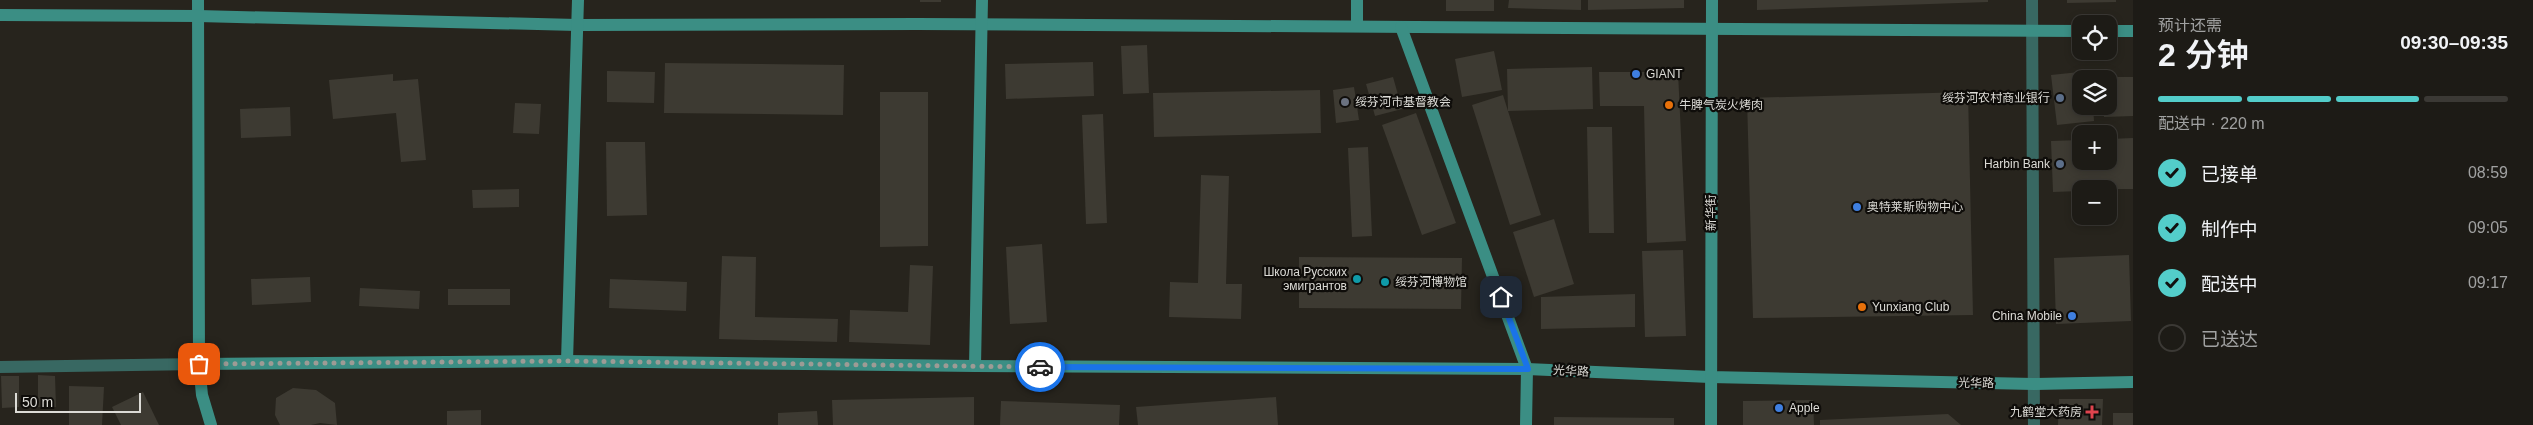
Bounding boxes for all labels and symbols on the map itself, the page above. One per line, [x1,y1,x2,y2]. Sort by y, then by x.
place label: GIANT [1646,67,1683,81]
marker: GIANT [1630,68,1642,80]
place label: 绥芬河农村商业银行 [1942,91,2050,105]
marker: 绥芬河农村商业银行 [2054,92,2066,104]
place label: 绥芬河市基督教会 [1355,95,1451,109]
marker: 绥芬河市基督教会 [1339,96,1351,108]
place label: 牛脾气炭火烤肉 [1679,98,1763,112]
marker: 牛脾气炭火烤肉 [1663,99,1675,111]
place label: Harbin Bank [1984,157,2051,171]
marker: Harbin Bank [2054,158,2066,170]
street label: 新华街 [1704,195,1718,231]
place label: 奥特莱斯购物中心 [1867,200,1963,214]
marker: 奥特莱斯购物中心 [1851,201,1863,213]
place label: Школа Русских эмигрантов [1263,265,1347,293]
marker: Школа Русских эмигрантов [1351,273,1363,285]
place label: 绥芬河博物馆 [1395,275,1467,289]
marker: 绥芬河博物馆 [1379,276,1391,288]
pin [1480,276,1522,318]
place label: Yunxiang Club [1872,300,1950,314]
marker: Yunxiang Club [1856,301,1868,313]
place label: China Mobile [1992,309,2062,323]
marker: China Mobile [2066,310,2078,322]
courier [1015,342,1065,392]
pin [178,343,220,385]
street label: 光华路 [1553,363,1589,379]
street label: 光华路 [1958,376,1994,390]
scale bar [15,390,141,413]
place label: Apple [1789,401,1820,415]
marker: Apple [1773,402,1785,414]
place label: 九鹤堂大药房 [2010,405,2082,419]
marker: 九鹤堂大药房 [2086,406,2098,418]

